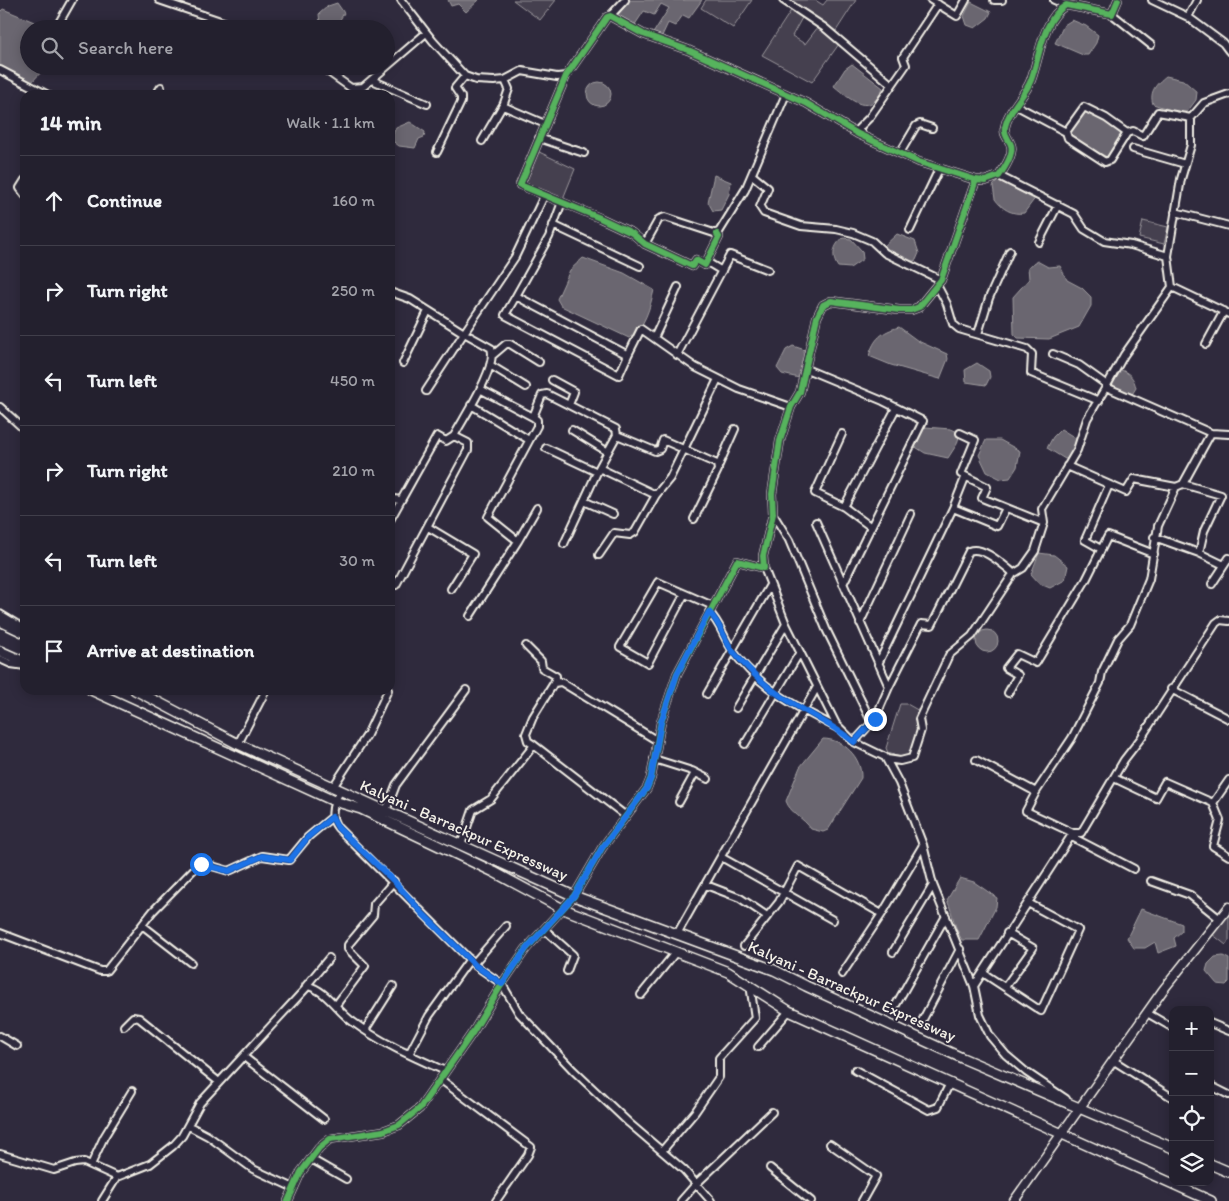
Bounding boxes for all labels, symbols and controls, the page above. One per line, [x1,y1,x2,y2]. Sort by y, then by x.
search box [20,20,395,75]
icon: search [38,34,66,62]
text: Search here [78,36,173,59]
text: 14 min [40,110,101,135]
text: Walk · 1.1 km [286,113,375,132]
icon: ahead [40,187,68,215]
text: Continue [87,189,162,212]
text: 160 m [332,191,375,210]
icon: right [40,277,68,305]
text: Turn right [87,279,168,302]
text: 250 m [331,281,375,300]
icon: left [40,367,68,395]
text: Turn left [87,369,157,392]
text: 450 m [330,371,375,390]
icon: right [40,457,68,485]
text: Turn right [87,459,168,482]
text: 210 m [332,461,375,480]
icon: left [40,547,68,575]
text: Turn left [87,549,157,572]
text: 30 m [339,551,375,570]
icon: arrive [40,637,68,665]
text: Arrive at destination [87,639,254,662]
route end [864,708,887,731]
street label: Kalyani - Barrackpur Expressway [357,775,571,885]
route start [190,853,213,876]
street label: Kalyani - Barrackpur Expressway [745,936,959,1046]
map controls [1169,1006,1214,1186]
button: + [1169,1006,1214,1051]
button: − [1169,1051,1214,1096]
button: locate [1169,1096,1214,1141]
button: layers [1169,1141,1214,1186]

